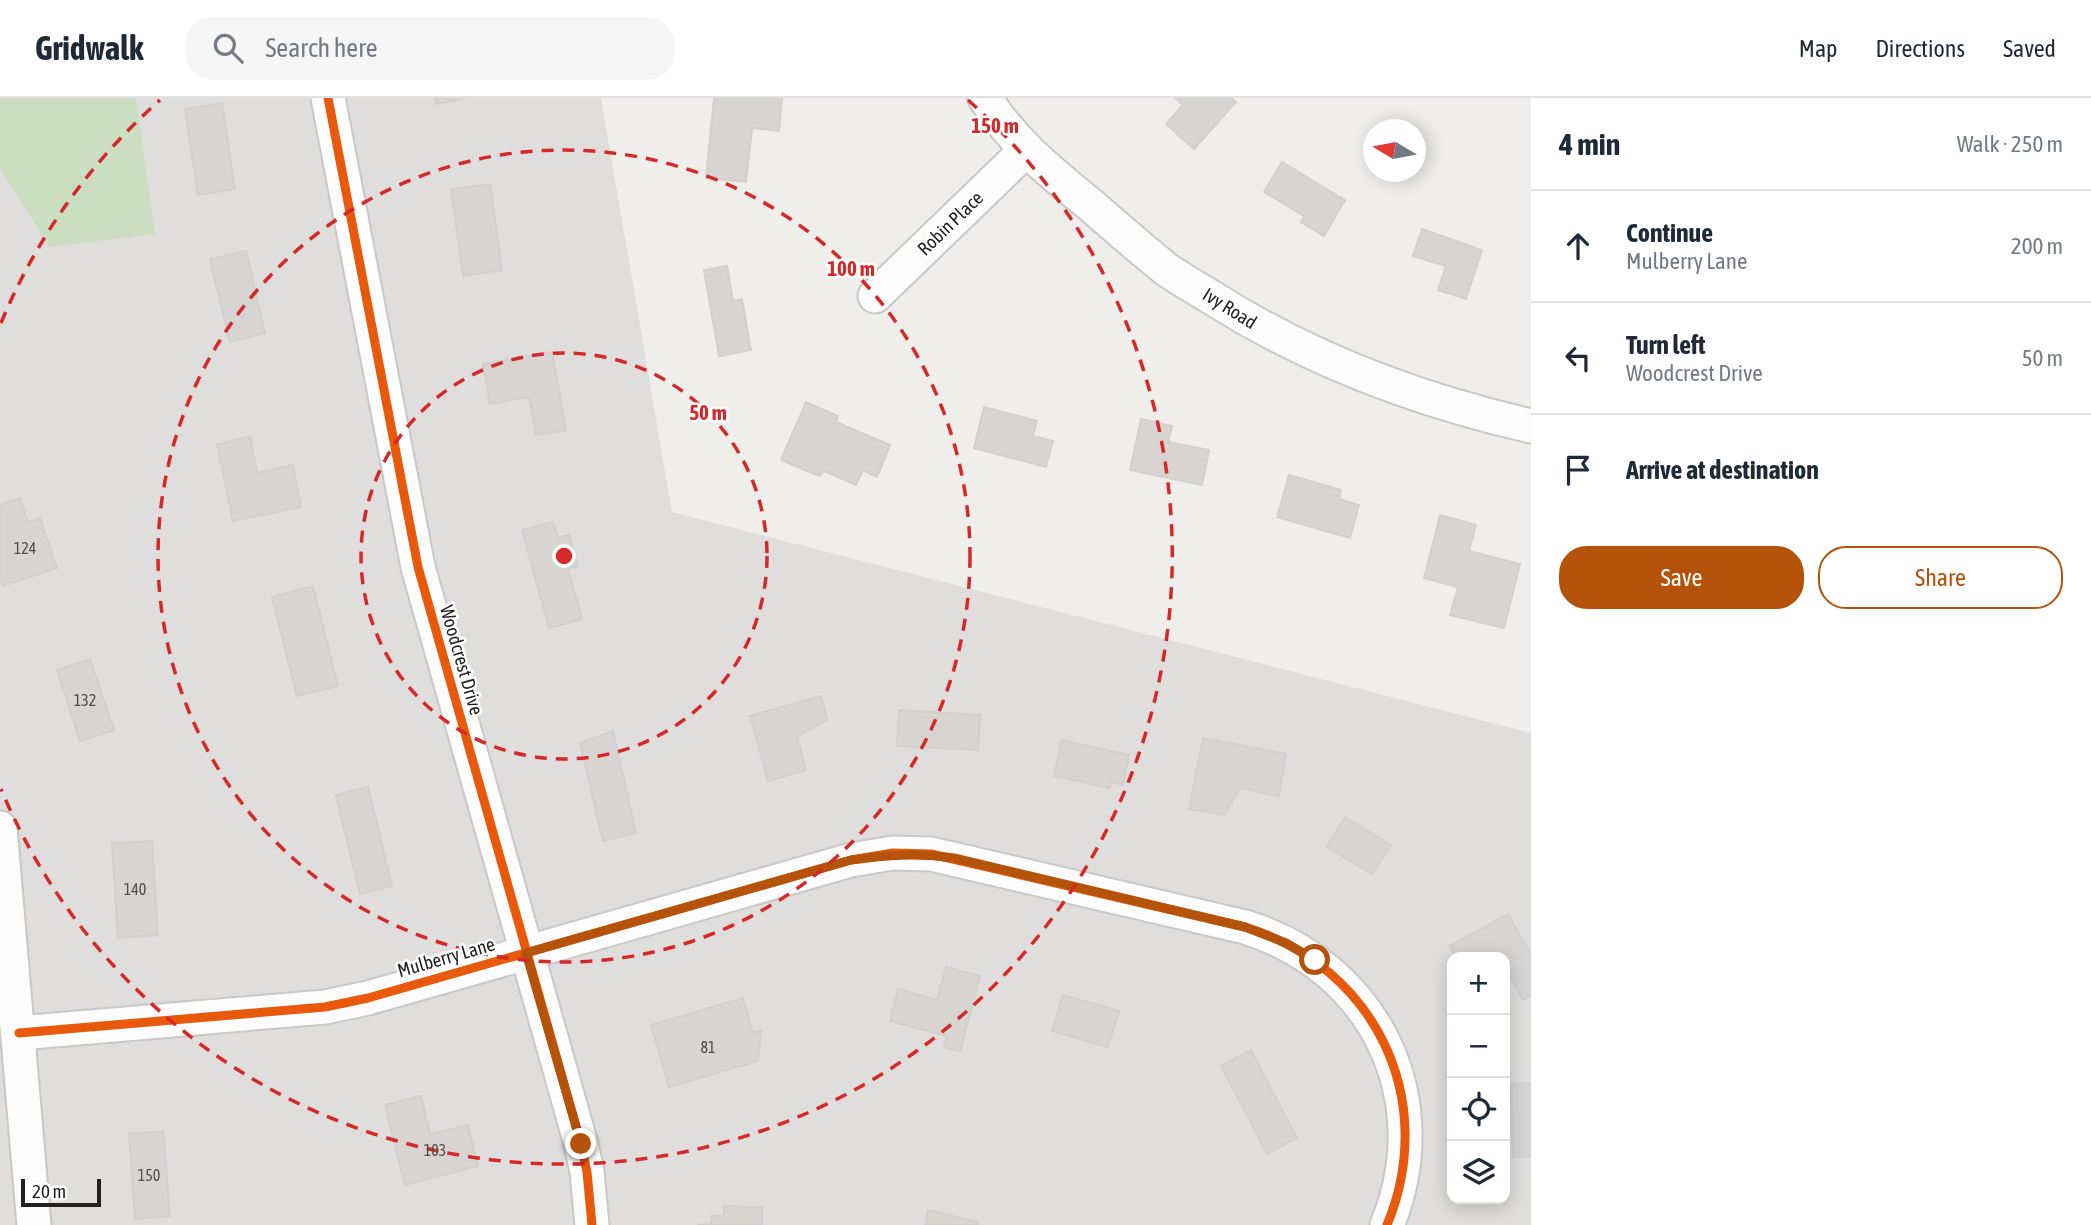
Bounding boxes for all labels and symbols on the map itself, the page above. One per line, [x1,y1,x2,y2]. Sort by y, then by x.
text: 150 m [971,113,1019,137]
north arrow [1363,119,1426,182]
street label: Robin Place [913,186,987,260]
text: 100 m [827,256,875,280]
street label: Ivy Road [1199,283,1261,333]
text: 50 m [689,400,727,424]
house number: 124 [14,539,36,557]
centre of rings [552,544,576,568]
street label: Woodcrest Drive [436,603,488,717]
house number: 132 [74,691,96,709]
house number: 140 [124,880,146,898]
street label: Mulberry Lane [395,933,497,981]
route start [1299,944,1330,975]
house number: 81 [700,1038,716,1056]
route end [565,1128,596,1159]
house number: 103 [424,1141,446,1159]
house number: 150 [138,1166,160,1184]
scale bar [21,1176,102,1208]

